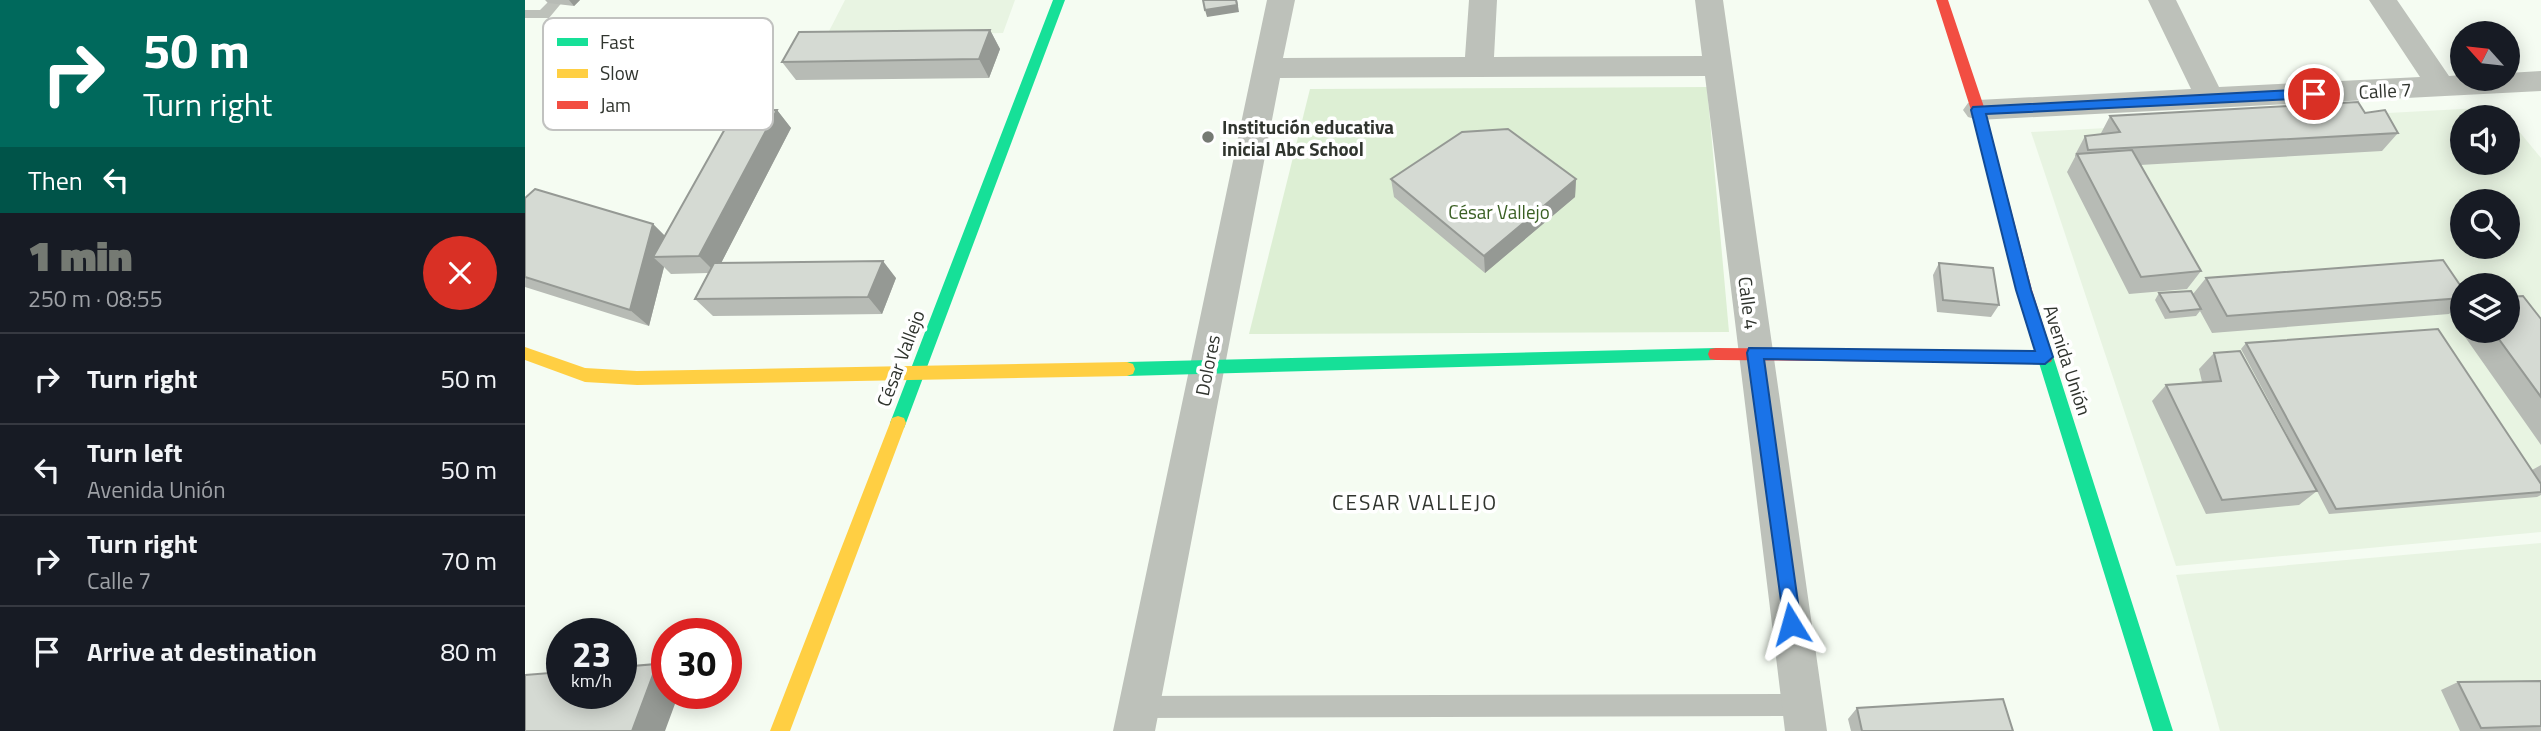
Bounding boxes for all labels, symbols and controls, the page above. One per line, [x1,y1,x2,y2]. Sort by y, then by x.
text: 50 m [143,12,250,87]
legend [543,18,773,130]
north arrow [2450,21,2520,91]
map controls [2450,21,2520,343]
text: Fast [600,27,635,56]
icon: right [28,28,119,119]
text: Slow [600,58,639,87]
pin [2284,64,2344,124]
street label: Calle 7 [2358,74,2412,106]
icon: arrive [2295,75,2333,113]
text: Turn right [143,80,272,128]
text: Jam [600,90,631,119]
button: sound [2450,105,2520,175]
place label: Institución educativa inicial Abc School [1222,112,1394,163]
marker: Institución educativa inicial Abc School [1200,129,1216,145]
text: Then [28,161,83,200]
icon: left [97,161,135,199]
button: search [2450,189,2520,259]
park label: César Vallejo [1448,197,1550,226]
text: 1 min [28,223,132,287]
button: close [423,236,497,310]
button: layers [2450,273,2520,343]
street label: Calle 4 [1731,275,1767,331]
text: 250 m · 08:55 [28,281,163,316]
street label: Avenida Unión [2037,301,2099,419]
street label: César Vallejo [868,305,932,411]
street label: Dolores [1187,332,1227,398]
text: Turn right [87,359,198,398]
text: 50 m [440,359,497,398]
icon: right [28,360,66,398]
text: Turn left [87,433,182,472]
text: 50 m [440,450,497,489]
icon: left [28,451,66,489]
text: Avenida Unión [87,472,226,507]
district label: CESAR VALLEJO [1332,486,1498,518]
text: Turn right [87,524,198,563]
text: 70 m [440,541,497,580]
icon: right [28,542,66,580]
text: Calle 7 [87,563,151,598]
position arrow [1754,587,1828,661]
speed limit sign: 30 [651,618,742,709]
text: 23 [572,627,611,681]
text: Arrive at destination [87,632,317,671]
text: 80 m [440,632,497,671]
icon: arrive [28,633,66,671]
text: km/h [571,667,612,694]

